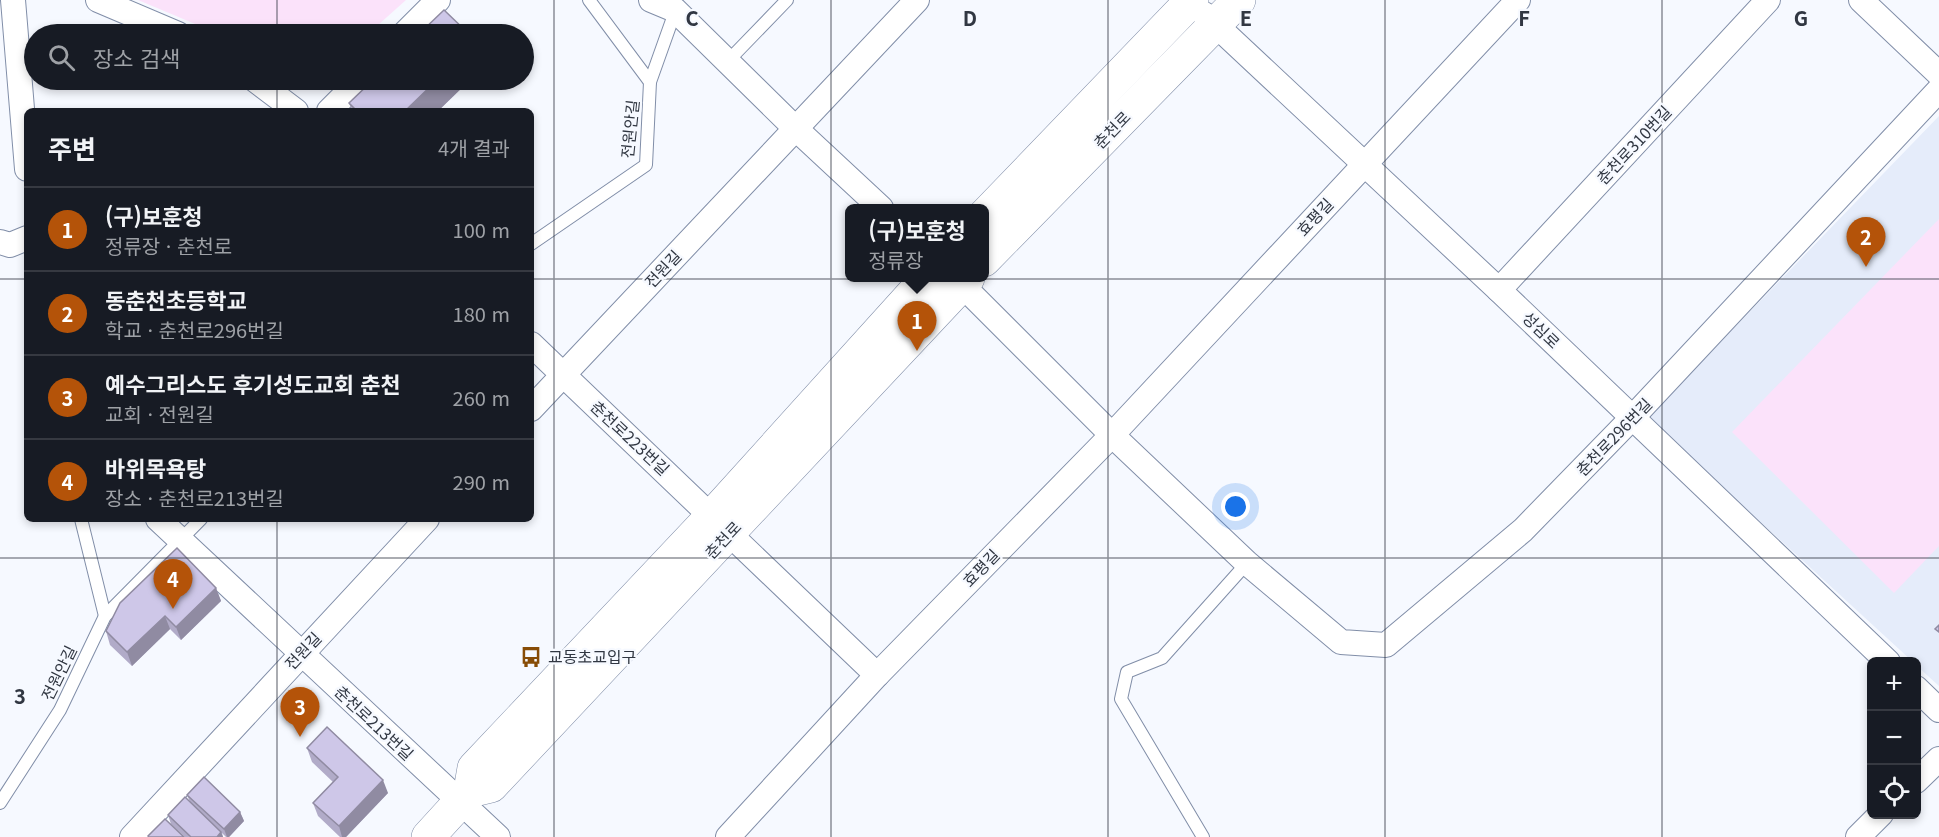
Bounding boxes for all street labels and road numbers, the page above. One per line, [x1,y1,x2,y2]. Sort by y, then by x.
street label: 전원안길 [614,98,644,159]
street label: 춘천로310번길 [1590,99,1676,189]
street label: 춘천로 [1087,105,1135,154]
street label: 효평길 [1290,192,1338,241]
street label: 전원길 [638,244,686,293]
street label: 성심로 [1517,305,1566,353]
street label: 춘천로296번길 [1570,392,1657,481]
street label: 춘천로223번길 [586,394,676,480]
street label: 춘천로 [698,515,746,564]
street label: 효평길 [956,543,1004,592]
street label: 전원길 [278,626,326,675]
street label: 전원안길 [34,641,82,704]
street label: 춘천로213번길 [330,679,420,765]

